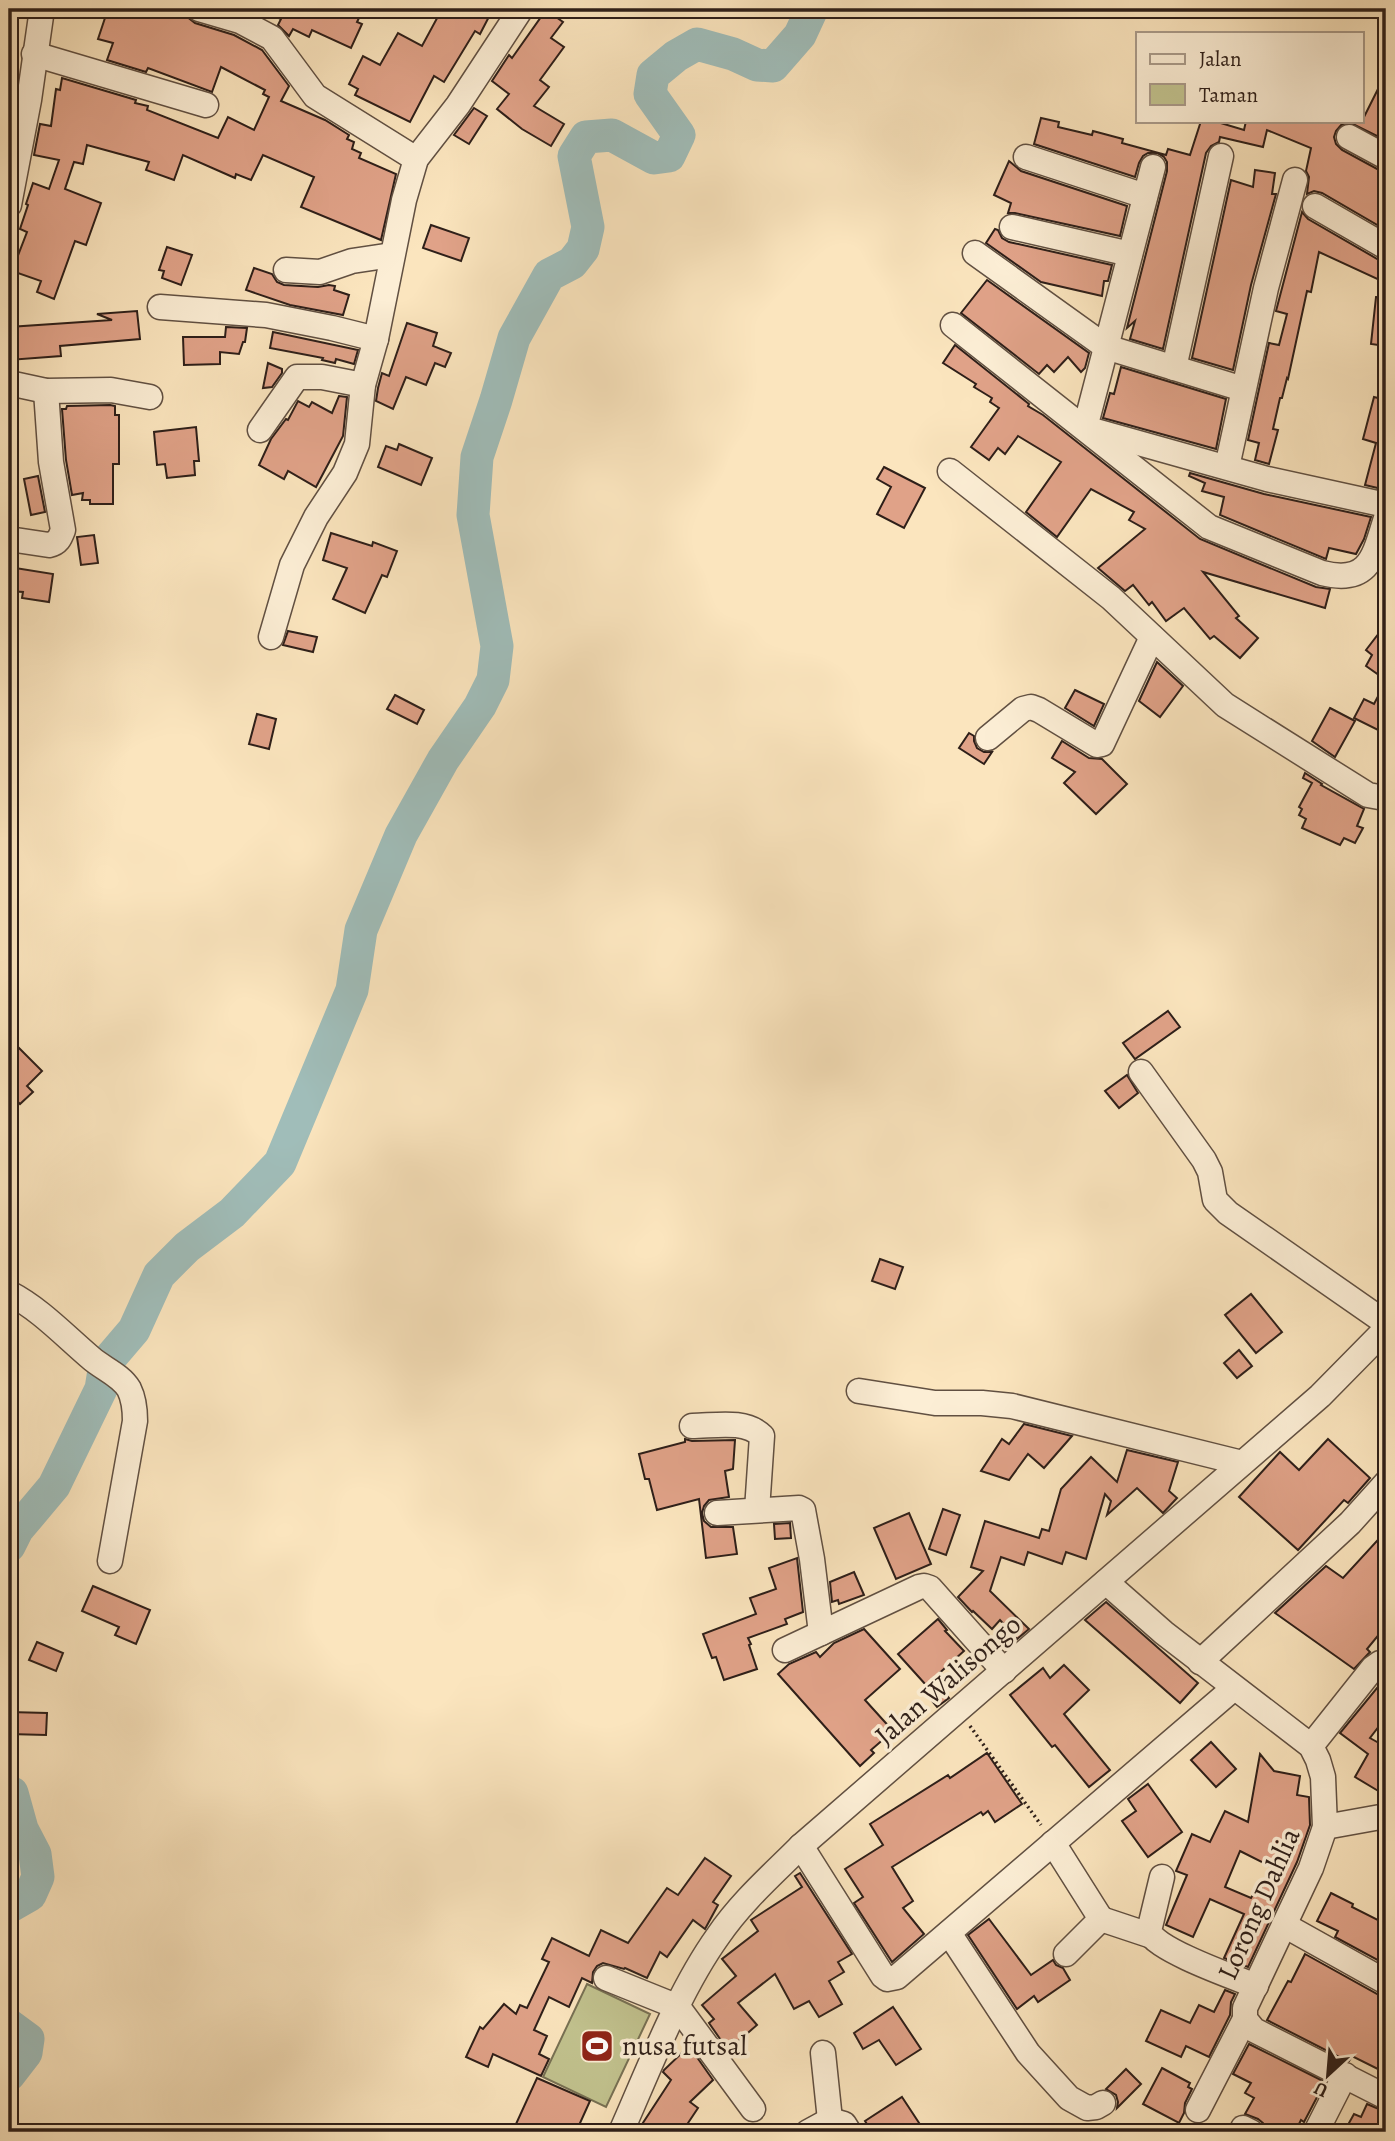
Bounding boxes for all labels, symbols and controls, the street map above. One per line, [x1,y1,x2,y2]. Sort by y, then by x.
legend [1136,32,1364,122]
text: Jalan [1199,45,1241,73]
text: Taman [1199,81,1258,109]
street label: Jalan Walisongo [867,1606,1029,1754]
street label: Lorong Dahlia [1209,1822,1309,1986]
sports icon: nusa futsal [578,2027,616,2065]
place label: nusa futsal [622,2027,747,2065]
north arrow [1294,2039,1364,2110]
text: U [1309,2075,1332,2104]

